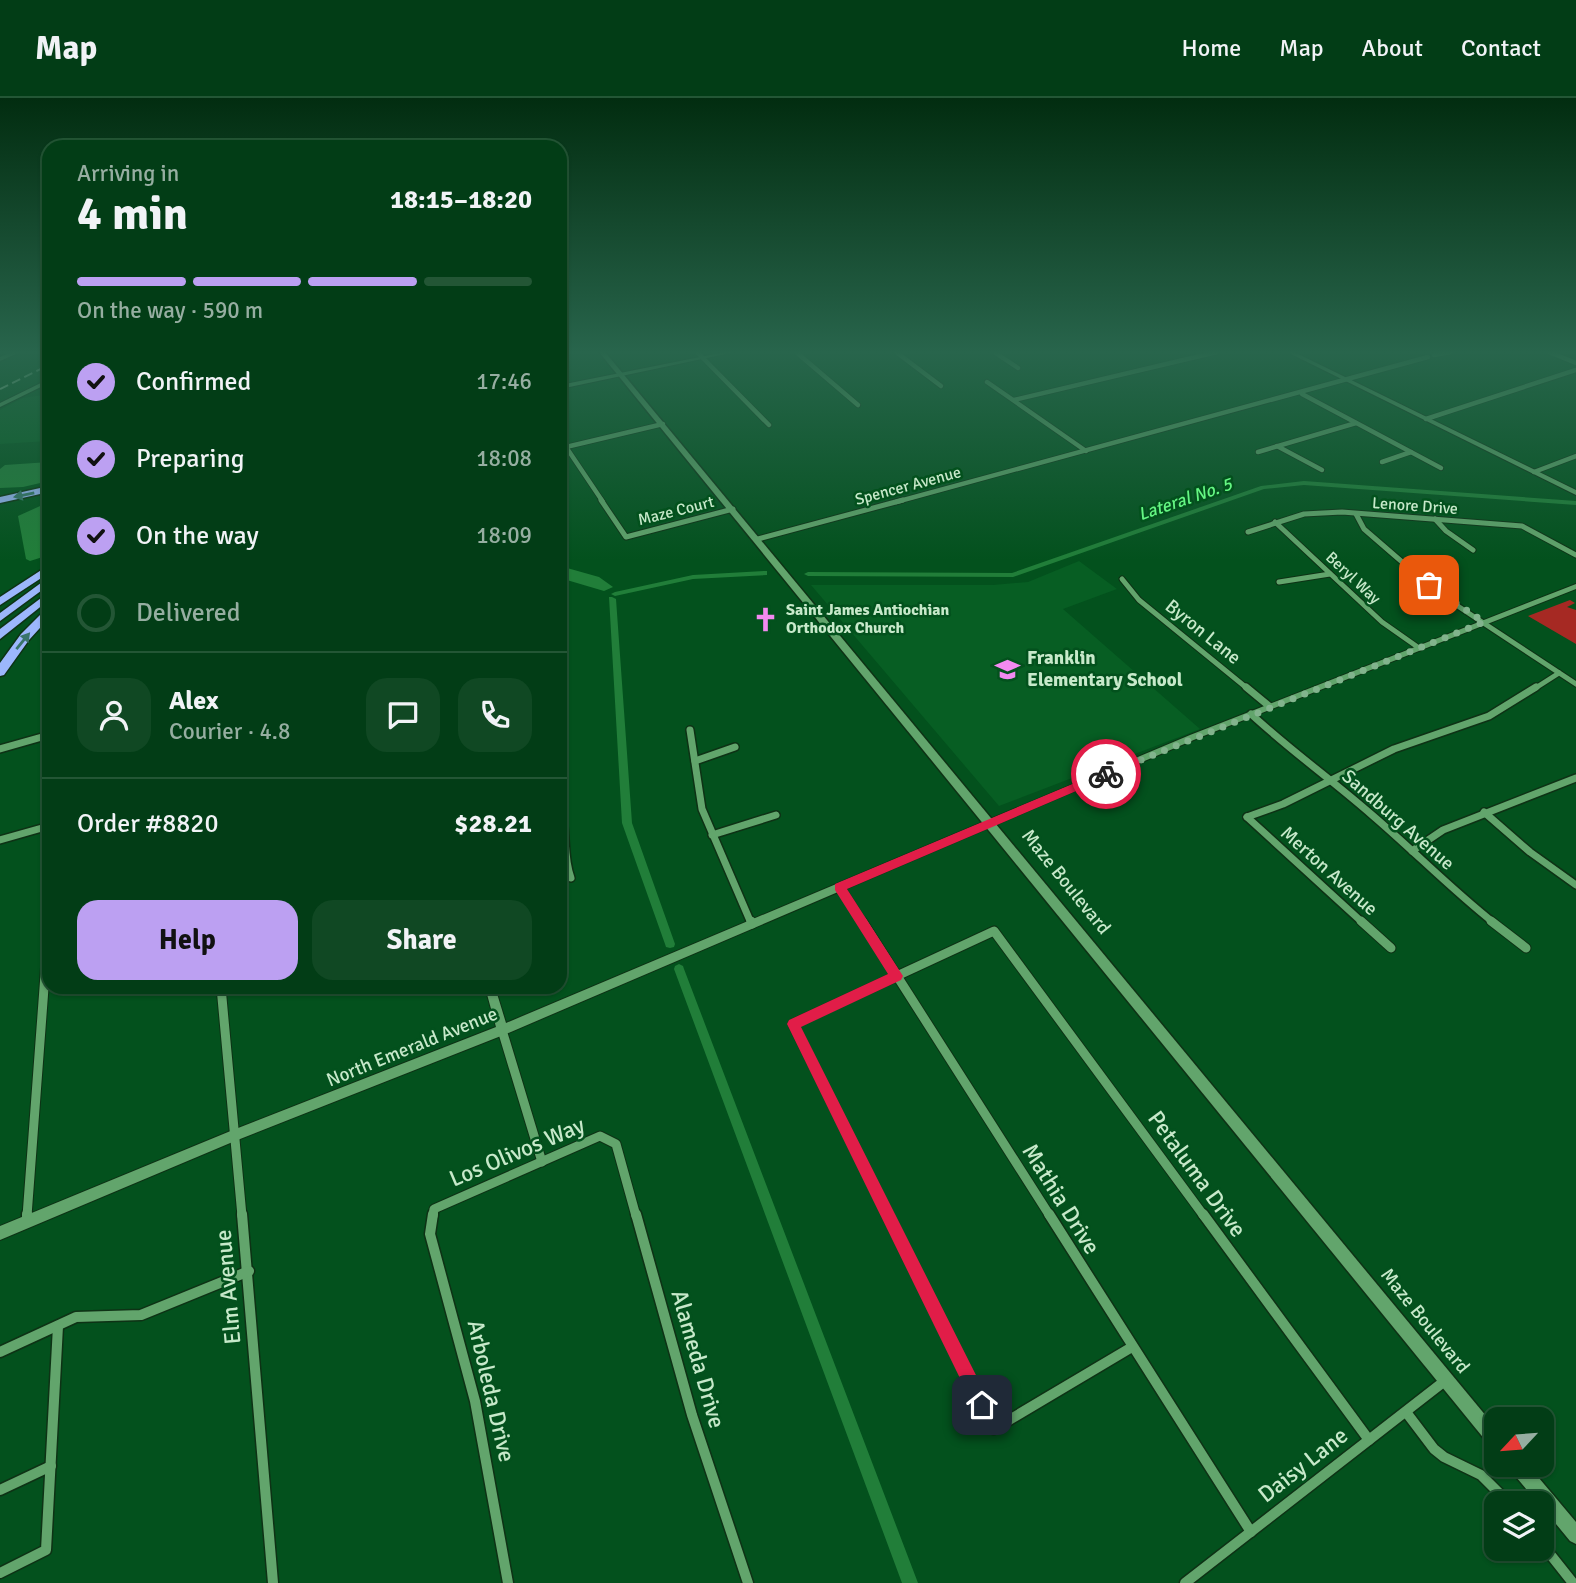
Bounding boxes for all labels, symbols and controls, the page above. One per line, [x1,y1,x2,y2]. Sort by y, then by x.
text: Map [35,28,97,69]
text: Home [1181,33,1241,63]
text: Map [1279,33,1324,63]
text: About [1362,33,1423,63]
text: Contact [1461,33,1541,63]
text: Arriving in [77,159,179,188]
text: 18:15–18:20 [390,184,532,216]
text: 4 min [77,186,188,242]
text: On the way · 590 m [77,296,263,325]
icon: check [77,363,115,401]
text: Confirmed [136,366,251,398]
text: 17:46 [476,367,532,396]
icon: check [77,440,115,478]
text: Preparing [136,443,244,475]
text: 18:08 [476,444,532,473]
street label: Spencer Avenue [853,462,963,510]
water label: Lateral No. 5 [1135,472,1236,525]
one-way arrow [13,489,35,500]
street label: Maze Court [636,492,717,530]
street label: Lenore Drive [1371,493,1459,519]
icon: check [77,517,115,555]
text: On the way [136,520,259,552]
text: 18:09 [476,521,532,550]
street label: Beryl Way [1321,547,1385,609]
pin [1399,555,1459,615]
icon: bag [1410,566,1448,604]
street label: Byron Lane [1160,594,1246,670]
text: Delivered [136,597,241,629]
place label: Saint James Antiochian Orthodox Church [786,600,949,638]
church icon: Saint James Antiochian Orthodox Church [752,605,780,633]
one-way arrow [15,632,30,649]
place label: Franklin Elementary School [1027,646,1183,692]
school or university icon: Franklin Elementary School [993,655,1021,683]
button: person [77,678,151,752]
button: chat [366,678,440,752]
button: phone [458,678,532,752]
text: Alex [169,685,219,717]
text: Courier · 4.8 [169,717,290,746]
courier [1071,739,1141,809]
icon: bike [1087,755,1125,793]
street label: Sandburg Avenue [1337,765,1459,875]
text: Order #8820 [77,808,218,840]
text: $28.21 [454,808,532,840]
street label: Merton Avenue [1275,821,1383,921]
street label: Maze Boulevard [1016,825,1116,939]
button: Help [77,900,298,980]
button: Share [312,900,532,980]
street label: North Emerald Avenue [323,1002,501,1092]
street label: Petaluma Drive [1141,1105,1253,1243]
street label: Los Olivos Way [445,1110,589,1194]
street label: Mathia Drive [1016,1138,1106,1260]
street label: Elm Avenue [209,1228,247,1346]
street label: Maze Boulevard [1375,1264,1475,1378]
street label: Alameda Drive [664,1287,732,1431]
street label: Arboleda Drive [461,1317,521,1465]
pin [952,1375,1012,1435]
icon: home [963,1386,1001,1424]
north arrow [1484,1407,1554,1477]
map controls [1484,1407,1554,1561]
street label: Daisy Lane [1252,1421,1354,1509]
button: layers [1484,1491,1554,1561]

